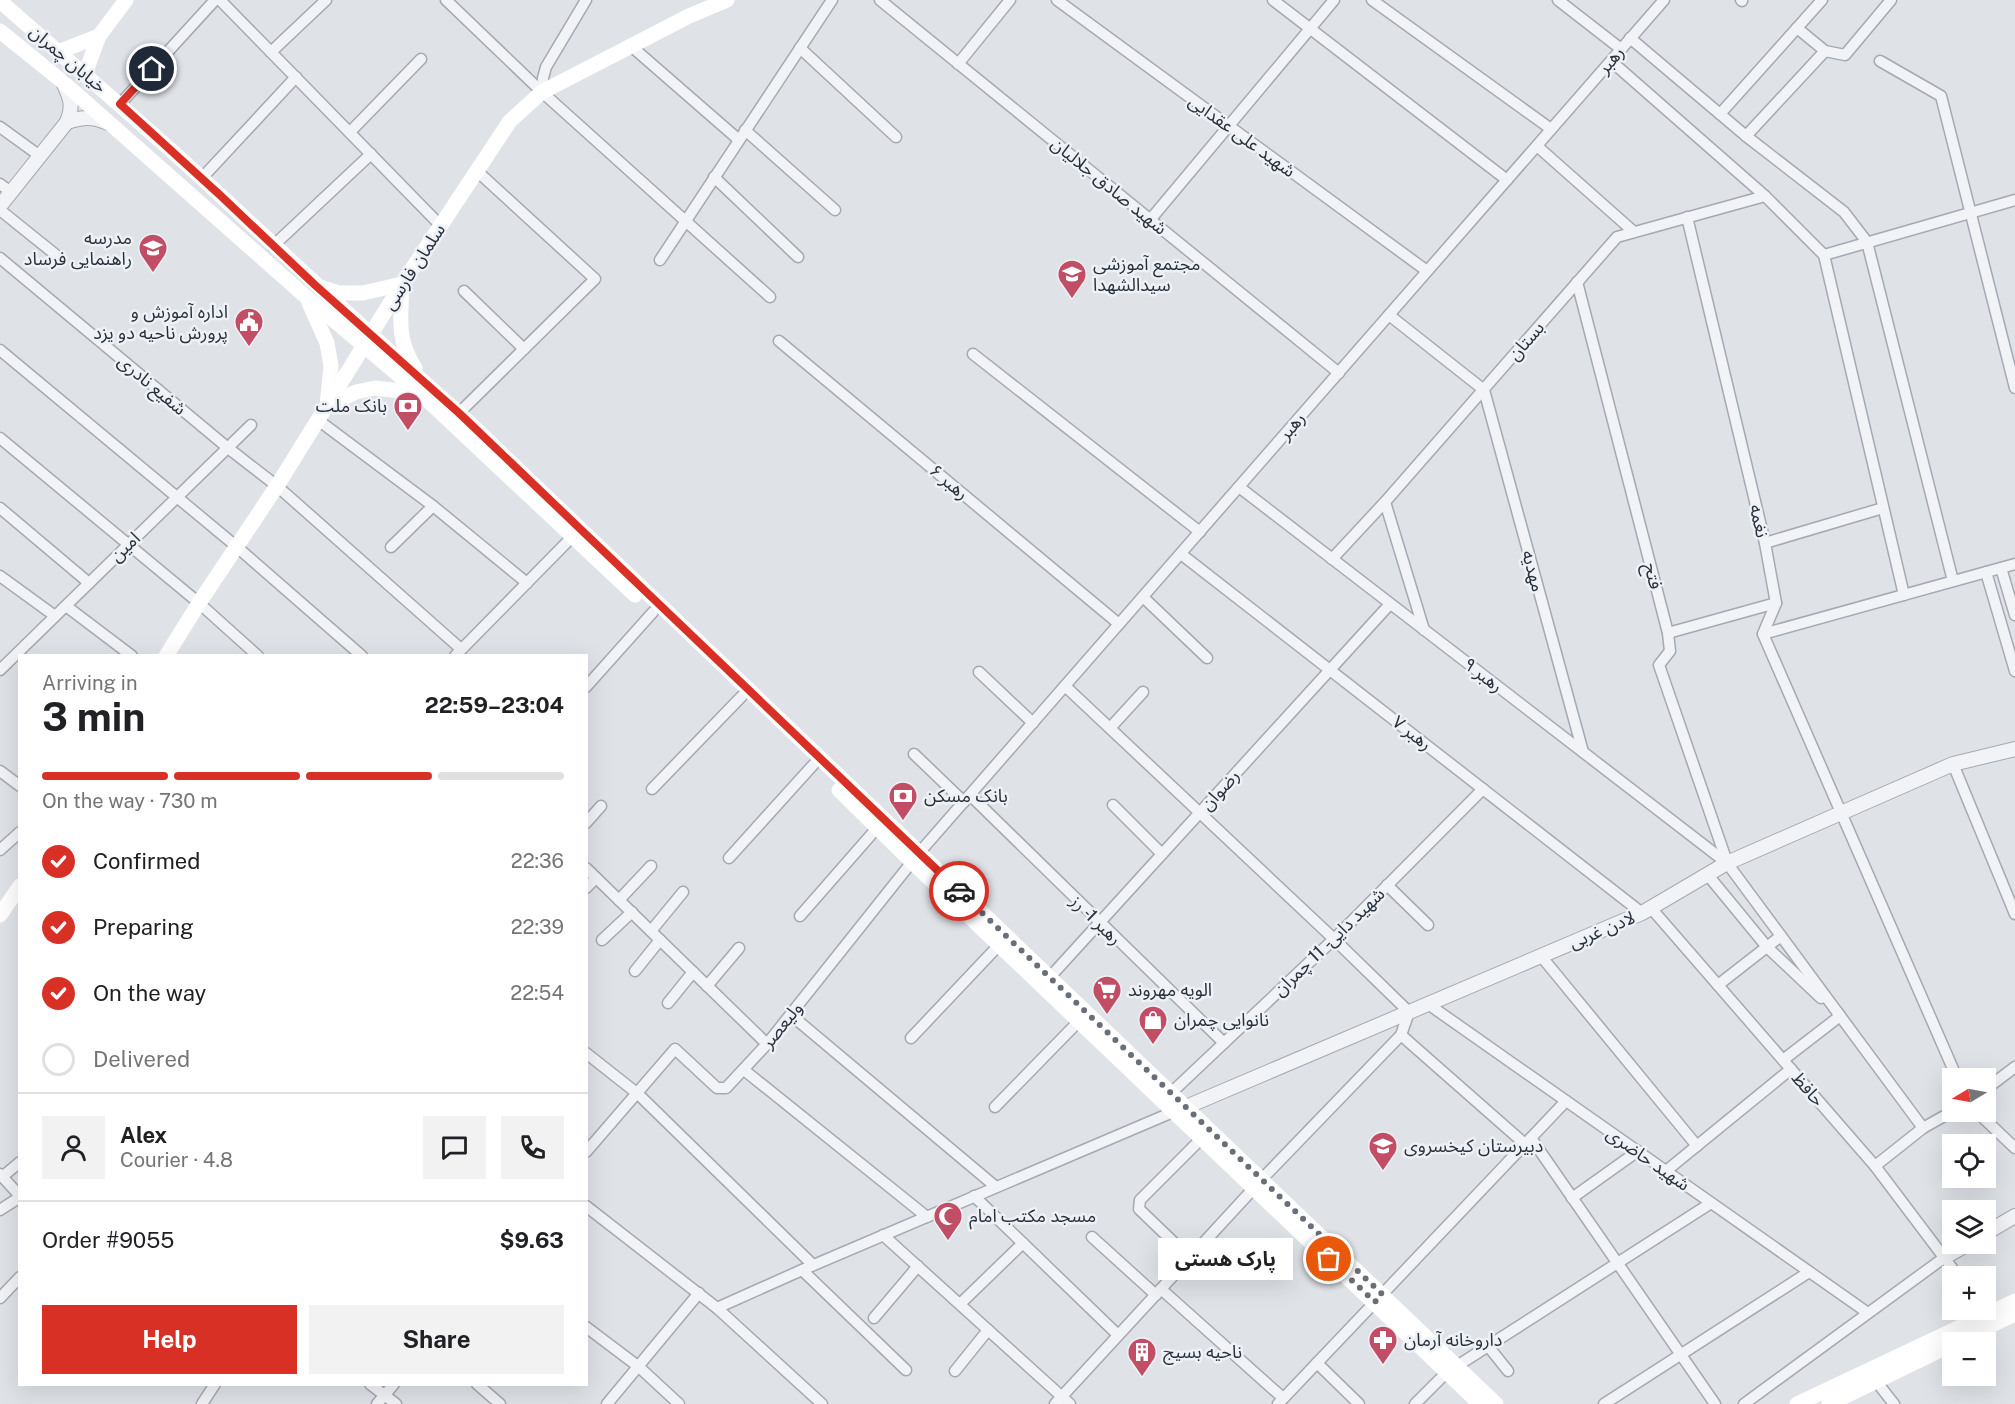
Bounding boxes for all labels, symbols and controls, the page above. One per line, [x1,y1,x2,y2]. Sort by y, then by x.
street label: خیابان چمران [25,20,111,98]
street label: رهبر [1592,42,1629,79]
pin [126,43,177,94]
icon: home [135,52,168,85]
street label: شهید علی عقدایی [1184,90,1300,182]
street label: شهید صادق جلالیان [1047,133,1171,239]
street label: سلمان فارسی [378,220,450,314]
place label: مدرسه راهنمایی فرساد [24,227,132,270]
school or university icon: مدرسه راهنمایی فرساد [137,232,169,274]
place label: مجتمع آموزشی سیدالشهدا [1093,253,1201,295]
school or university icon: مجتمع آموزشی سیدالشهدا [1056,258,1088,300]
place label: اداره آموزش و پرورش ناحیه دو یزد [93,301,228,344]
public building icon: اداره آموزش و پرورش ناحیه دو یزد [233,306,265,348]
street label: بستان [1503,317,1549,365]
street label: شفیع نادری [111,350,191,422]
bank icon: بانک ملت [392,390,424,432]
place label: بانک ملت [316,395,387,416]
street label: رهبر [1273,408,1310,445]
street label: رهبر ۶ [925,459,973,505]
street label: نغمه [1746,502,1773,540]
street label: امین [105,527,145,567]
street label: مهدیه [1518,548,1549,594]
street label: فتح [1637,560,1667,592]
street label: رهبر ۹ [1459,653,1507,697]
text: Arriving in [42,671,137,695]
text: 22:59–23:04 [425,692,564,718]
text: 3 min [42,694,145,740]
street label: رهبر ۷ [1388,711,1436,755]
street label: رضوان [1196,765,1244,815]
bank icon: بانک مسکن [887,780,919,822]
place label: بانک مسکن [924,785,1008,807]
text: On the way · 730 m [42,789,218,813]
icon: check [42,845,75,878]
text: Confirmed [93,848,200,874]
text: 22:36 [511,849,564,873]
courier [929,861,989,921]
icon: car [943,875,976,908]
street label: شهید دایی- 11 چمران [1269,883,1390,1001]
street label: رهبر 1- رز [1065,890,1126,950]
street label: لادن غربی [1566,906,1638,954]
icon: check [42,911,75,944]
text: Preparing [93,914,194,940]
text: 22:39 [511,915,564,939]
supermarket icon: الویه مهروند [1091,974,1123,1016]
icon: check [42,977,75,1010]
place label: الویه مهروند [1128,979,1212,1001]
text: On the way [93,980,206,1006]
text: 22:54 [510,981,564,1005]
street label: ولیعصر [756,997,807,1053]
shop icon: نانوایی چمران [1137,1004,1169,1046]
place label: نانوایی چمران [1174,1009,1269,1031]
text: Delivered [93,1046,190,1072]
street label: حافظ [1788,1067,1829,1110]
north arrow [1942,1068,1996,1122]
map controls [1942,1068,1996,1386]
button: person [42,1116,105,1179]
button: chat [423,1116,486,1179]
button: phone [501,1116,564,1179]
text: Alex [120,1122,167,1148]
street label: شهید حاضری [1602,1122,1694,1196]
school or university icon: دبیرستان کیخسروی [1367,1130,1399,1172]
button: locate [1942,1134,1996,1188]
place label: دبیرستان کیخسروی [1404,1135,1543,1157]
text: Courier · 4.8 [120,1148,233,1172]
mosque icon: مسجد مکتب امام [932,1200,964,1242]
button: layers [1942,1200,1996,1254]
place label: مسجد مکتب امام [969,1205,1096,1230]
text: Order #9055 [42,1227,174,1253]
text: $9.63 [500,1227,564,1253]
pin [1303,1233,1354,1284]
callout: پارک هستی [1158,1238,1293,1280]
icon: bag [1312,1242,1345,1275]
text: پارک هستی [1175,1247,1276,1271]
button: + [1942,1266,1996,1320]
button: Help [42,1305,297,1374]
button: Share [309,1305,564,1374]
pharmacy icon: داروخانه آرمان [1367,1324,1399,1366]
place label: داروخانه آرمان [1404,1329,1502,1351]
button: − [1942,1332,1996,1386]
building icon: ناحیه بسیج [1126,1336,1158,1378]
place label: ناحیه بسیج [1163,1341,1242,1365]

